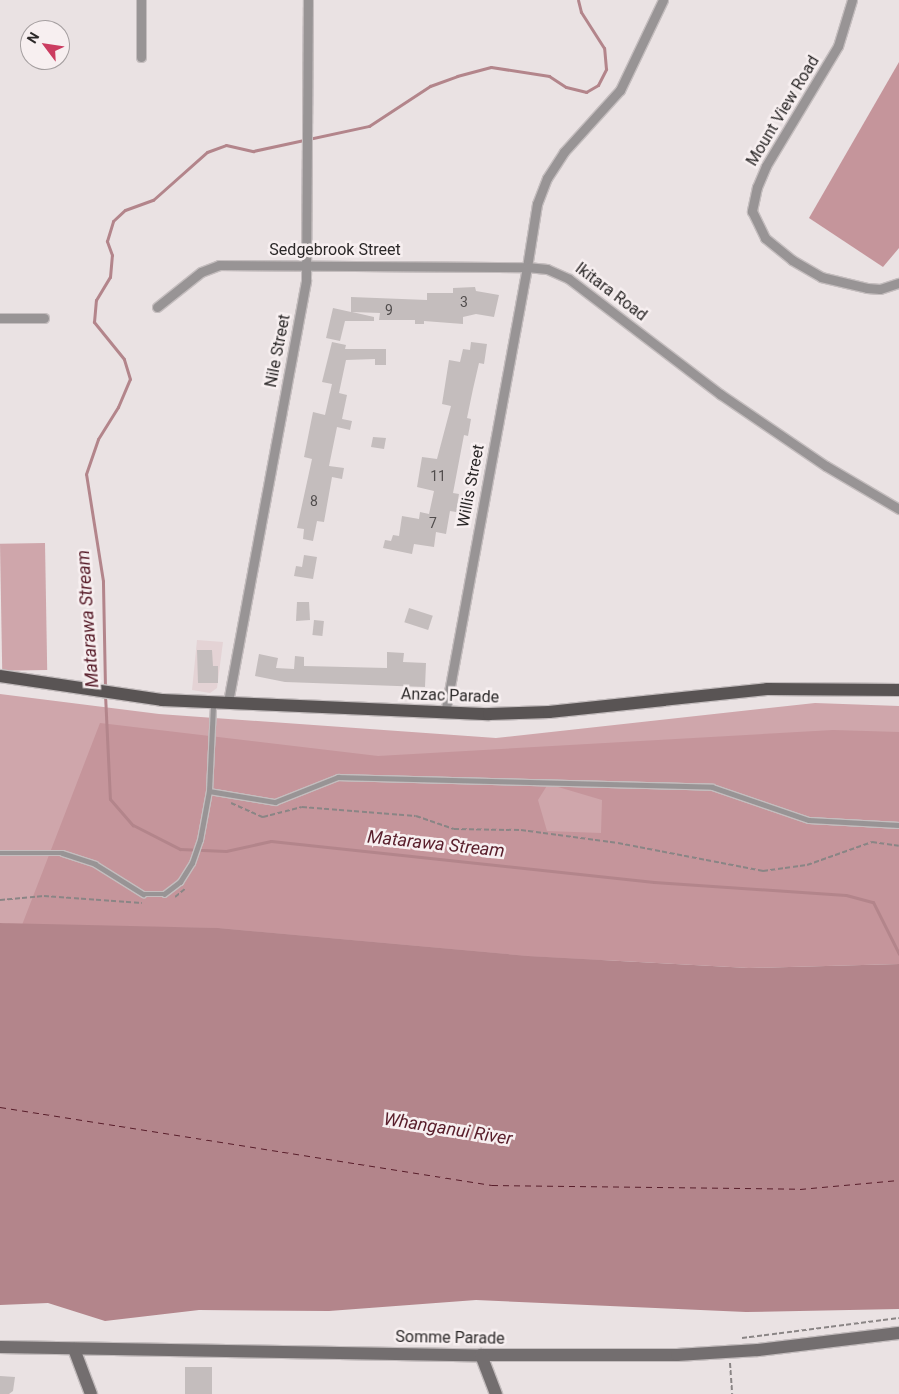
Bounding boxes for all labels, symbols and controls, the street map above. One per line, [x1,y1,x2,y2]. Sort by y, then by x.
north arrow [20,20,70,70]
text: N [24,29,42,46]
street label: Mount View Road [743,52,823,170]
street label: Sedgebrook Street [269,240,401,260]
street label: Ikitara Road [571,259,651,325]
house number: 3 [460,294,468,310]
house number: 9 [385,302,393,318]
street label: Nile Street [262,313,294,389]
street label: Willis Street [454,443,488,529]
house number: 11 [430,468,446,484]
house number: 8 [310,493,318,509]
house number: 7 [429,515,437,531]
water label: Matarawa Stream [72,549,104,689]
street label: Anzac Parade [401,685,499,707]
water label: Matarawa Stream [366,826,506,862]
water label: Whanganui River [382,1108,514,1150]
street label: Somme Parade [395,1327,505,1349]

